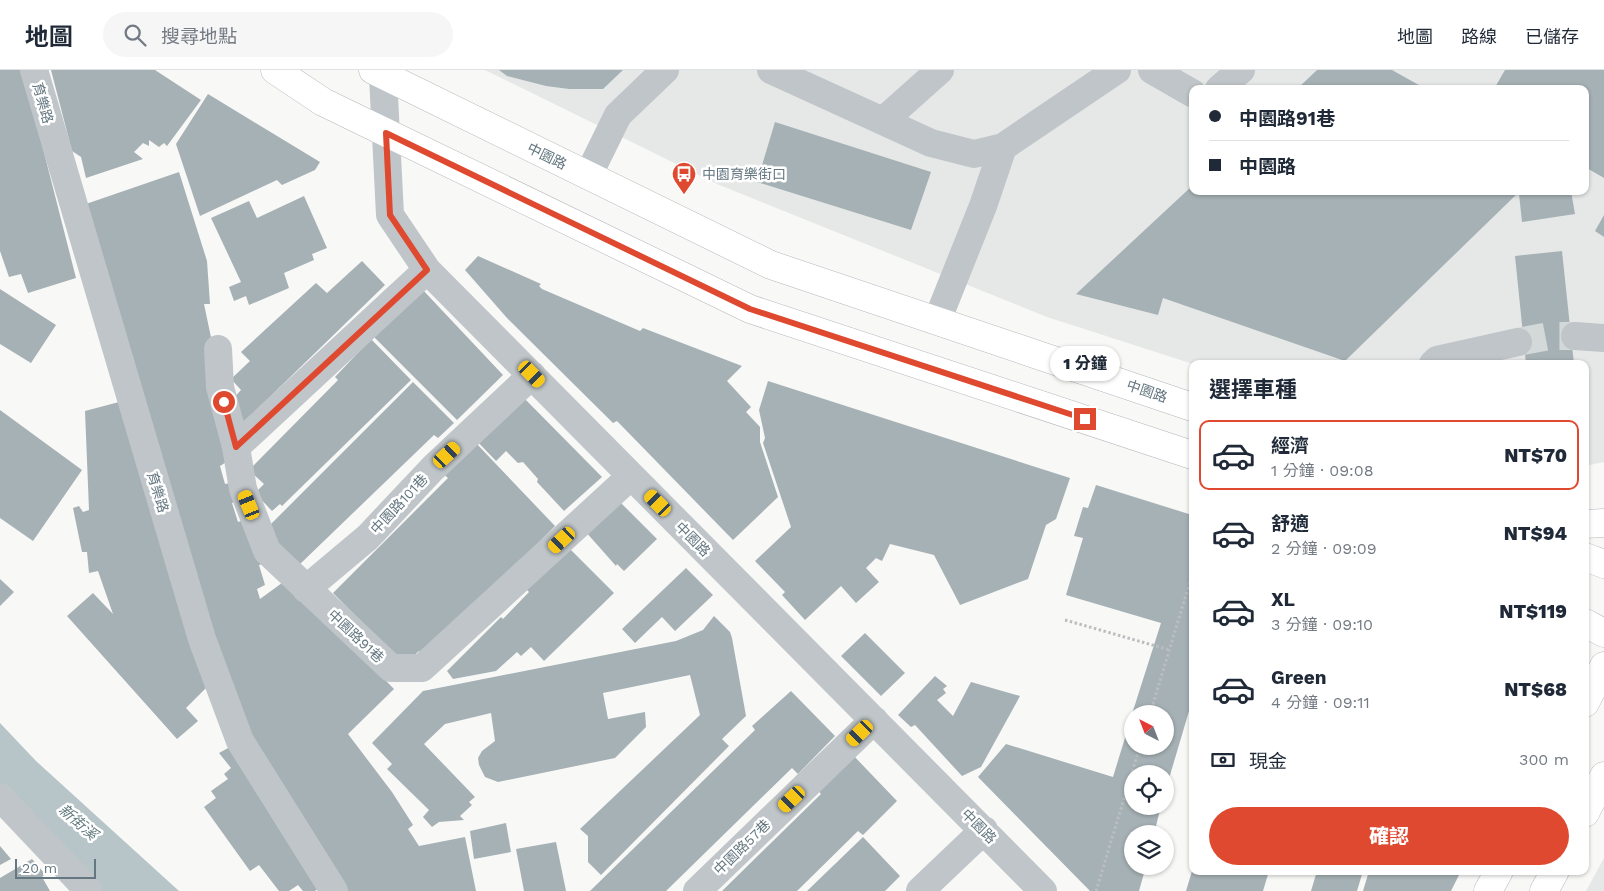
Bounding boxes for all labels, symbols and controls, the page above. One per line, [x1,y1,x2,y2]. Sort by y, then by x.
search box [103,12,453,57]
icon: search [121,21,149,49]
text: 地圖 [25,23,73,51]
text: 搜尋地點 [161,25,237,48]
text: 地圖 [1397,26,1433,47]
text: 路線 [1461,26,1497,47]
text: 已儲存 [1525,26,1579,47]
street label: 育樂路 [30,81,56,125]
text: 中園路91巷 [1239,107,1335,130]
street label: 中園路 [525,140,569,172]
text: 中園路 [1239,155,1296,178]
bus stop icon: 中園育樂街口 [671,161,697,195]
place label: 中園育樂街口 [702,166,786,182]
callout: 1 分鐘 [1050,346,1120,382]
text: 1 分鐘 [1063,354,1107,373]
car [516,358,547,390]
street label: 中園路 [1125,377,1169,405]
text: 選擇車種 [1209,377,1297,402]
route start [213,391,235,413]
route end [1074,408,1096,430]
icon: car [1211,433,1256,478]
text: 經濟 [1271,434,1309,457]
car [430,439,463,471]
text: NT$70 [1504,444,1567,467]
text: 1 分鐘 · 09:08 [1271,461,1374,480]
street label: 育樂路 [144,470,172,514]
street label: 中園路101巷 [367,471,431,537]
car [642,487,673,519]
car [236,488,261,522]
icon: car [1211,511,1256,556]
text: 舒適 [1271,512,1309,535]
street label: 中園路 [672,518,714,560]
text: NT$94 [1504,522,1567,545]
car [545,524,578,556]
text: 2 分鐘 · 09:09 [1271,539,1377,558]
text: XL [1271,588,1295,611]
icon: car [1211,589,1256,634]
text: NT$119 [1499,600,1567,623]
street label: 中園路91巷 [325,606,387,666]
text: 3 分鐘 · 09:10 [1271,615,1373,634]
text: Green [1271,666,1327,689]
icon: car [1211,667,1256,712]
text: NT$68 [1504,678,1567,701]
text: 4 分鐘 · 09:11 [1271,693,1370,712]
north arrow [1124,705,1174,755]
map controls [1124,705,1174,875]
car [843,717,876,749]
icon: cash [1209,746,1237,774]
text: 現金 [1249,750,1287,773]
text: 300 m [1519,750,1569,769]
button: locate [1124,765,1174,815]
car [775,783,808,815]
water label: 新街溪 [55,800,102,845]
street label: 中園路 [958,805,1000,847]
button: 確認 [1209,807,1569,865]
street label: 中園路57巷 [711,816,773,878]
button: layers [1124,825,1174,875]
scale bar [15,856,96,879]
text: 20 m [22,860,57,876]

